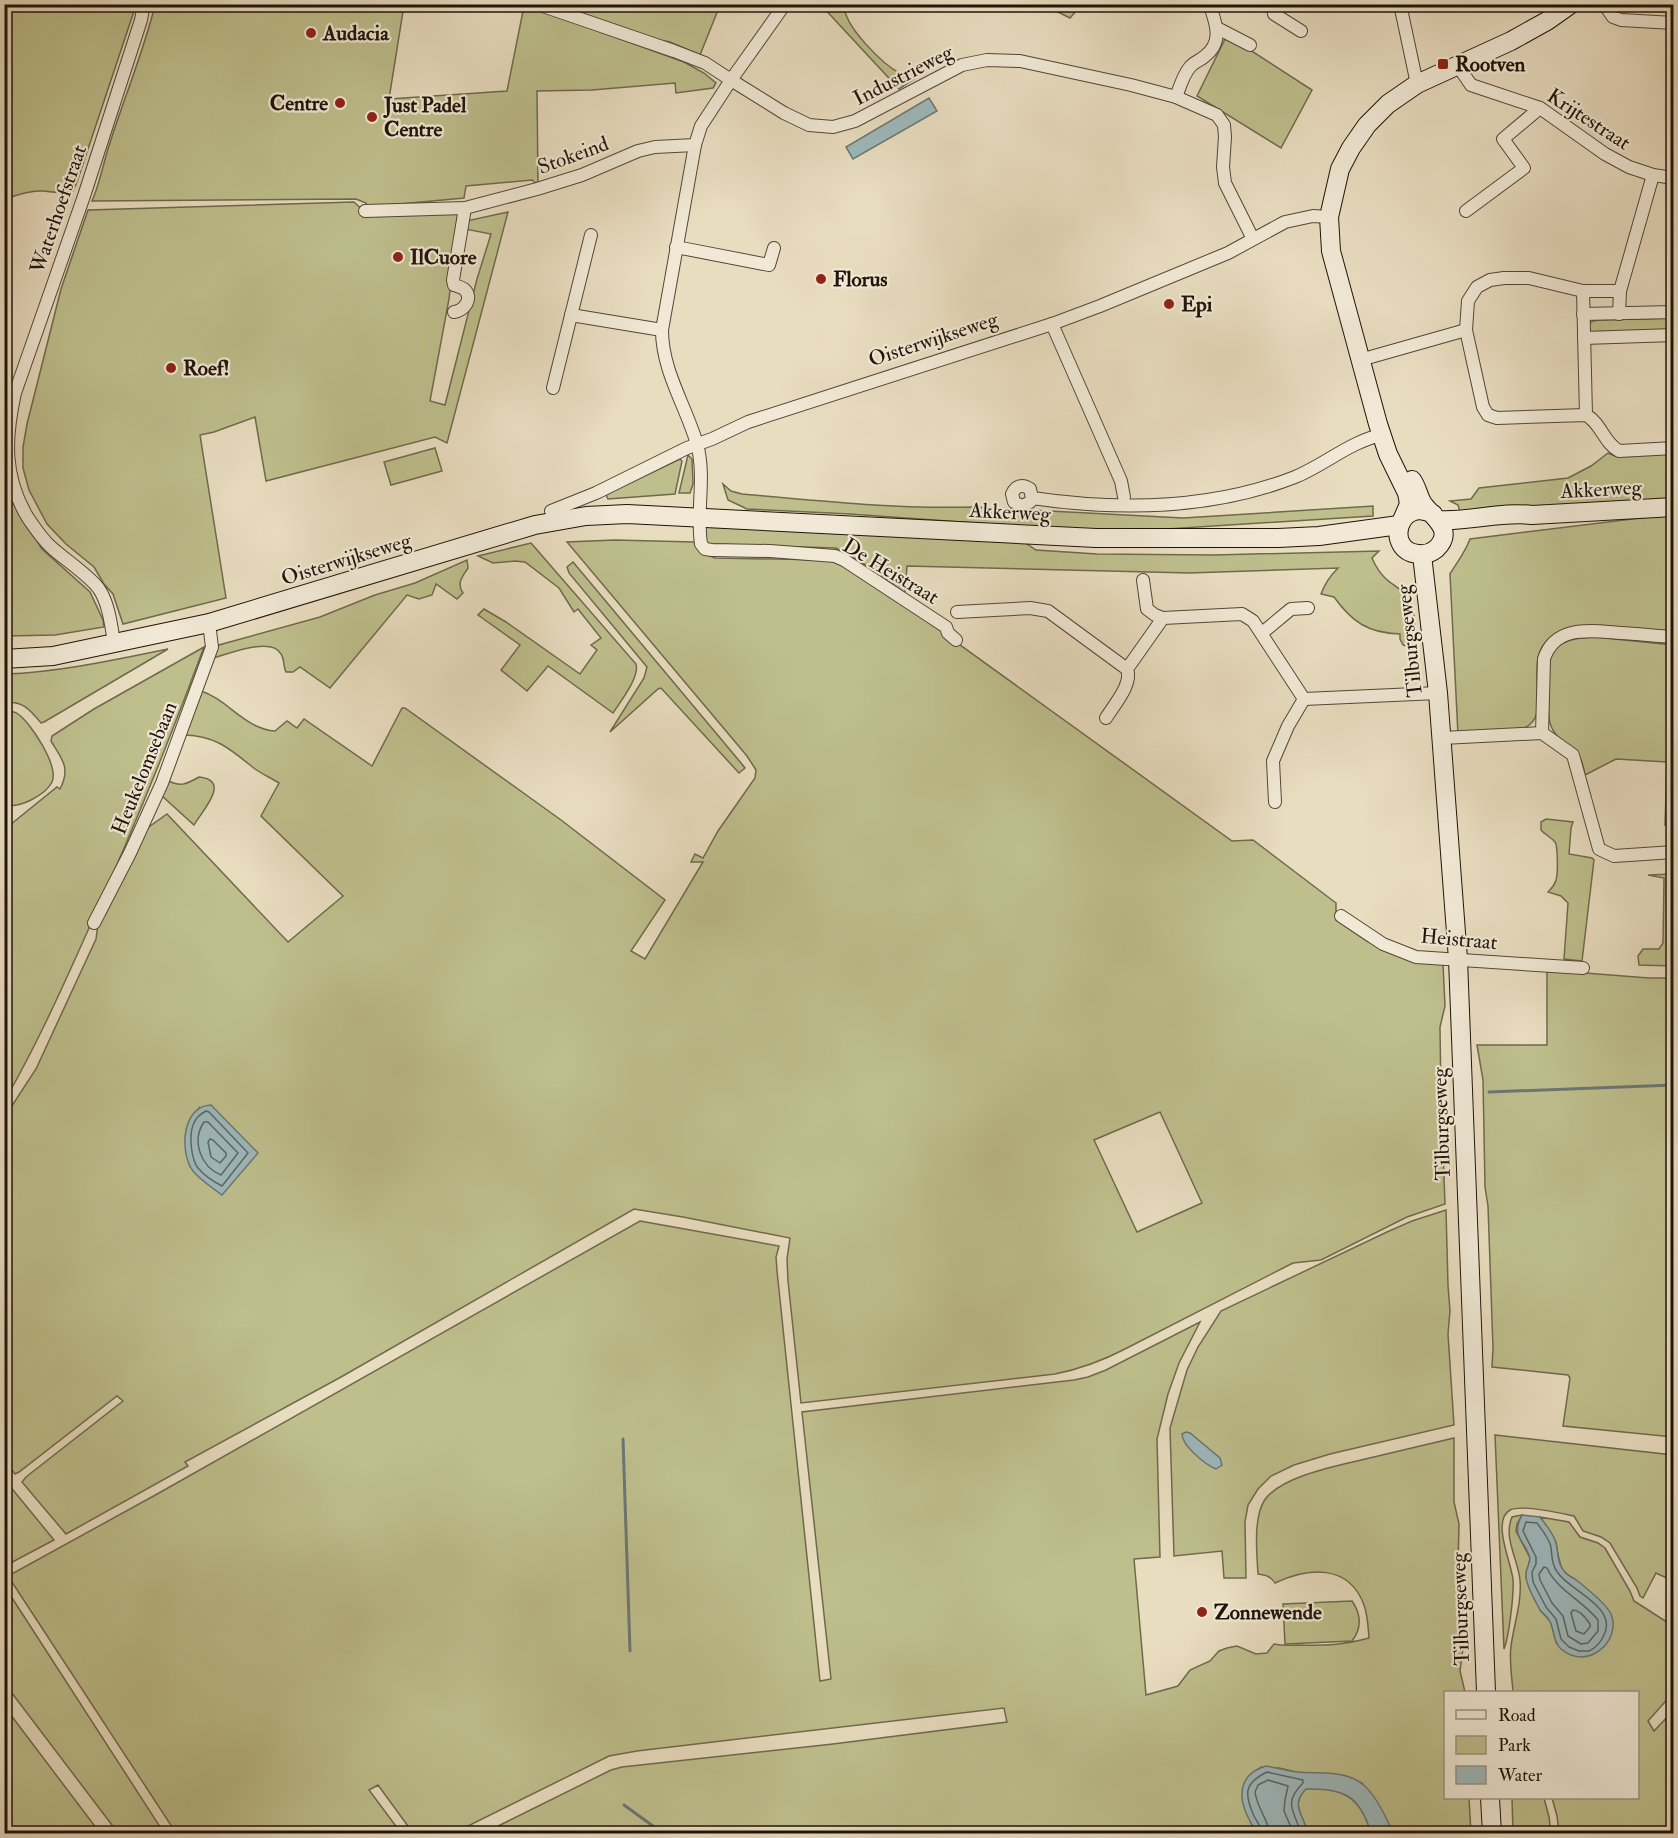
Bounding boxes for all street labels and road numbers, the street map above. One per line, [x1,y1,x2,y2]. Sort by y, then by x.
street label: Industrieweg [849,38,958,112]
street label: Krijtestraat [1542,82,1636,157]
street label: Stokeind [534,130,613,181]
street label: Waterhoefstraat [24,141,93,278]
street label: Oisterwijkseweg [865,306,1002,373]
street label: Akkerweg [1559,474,1643,505]
street label: Akkerweg [968,497,1052,528]
street label: Oisterwijkseweg [278,527,415,592]
street label: De Heistraat [838,532,944,611]
street label: Tilburgseweg [1390,583,1429,699]
street label: Heukelomsebaan [105,698,183,839]
street label: Heistraat [1419,923,1499,956]
street label: Tilburgseweg [1426,1066,1457,1181]
street label: Tilburgseweg [1445,1551,1476,1666]

